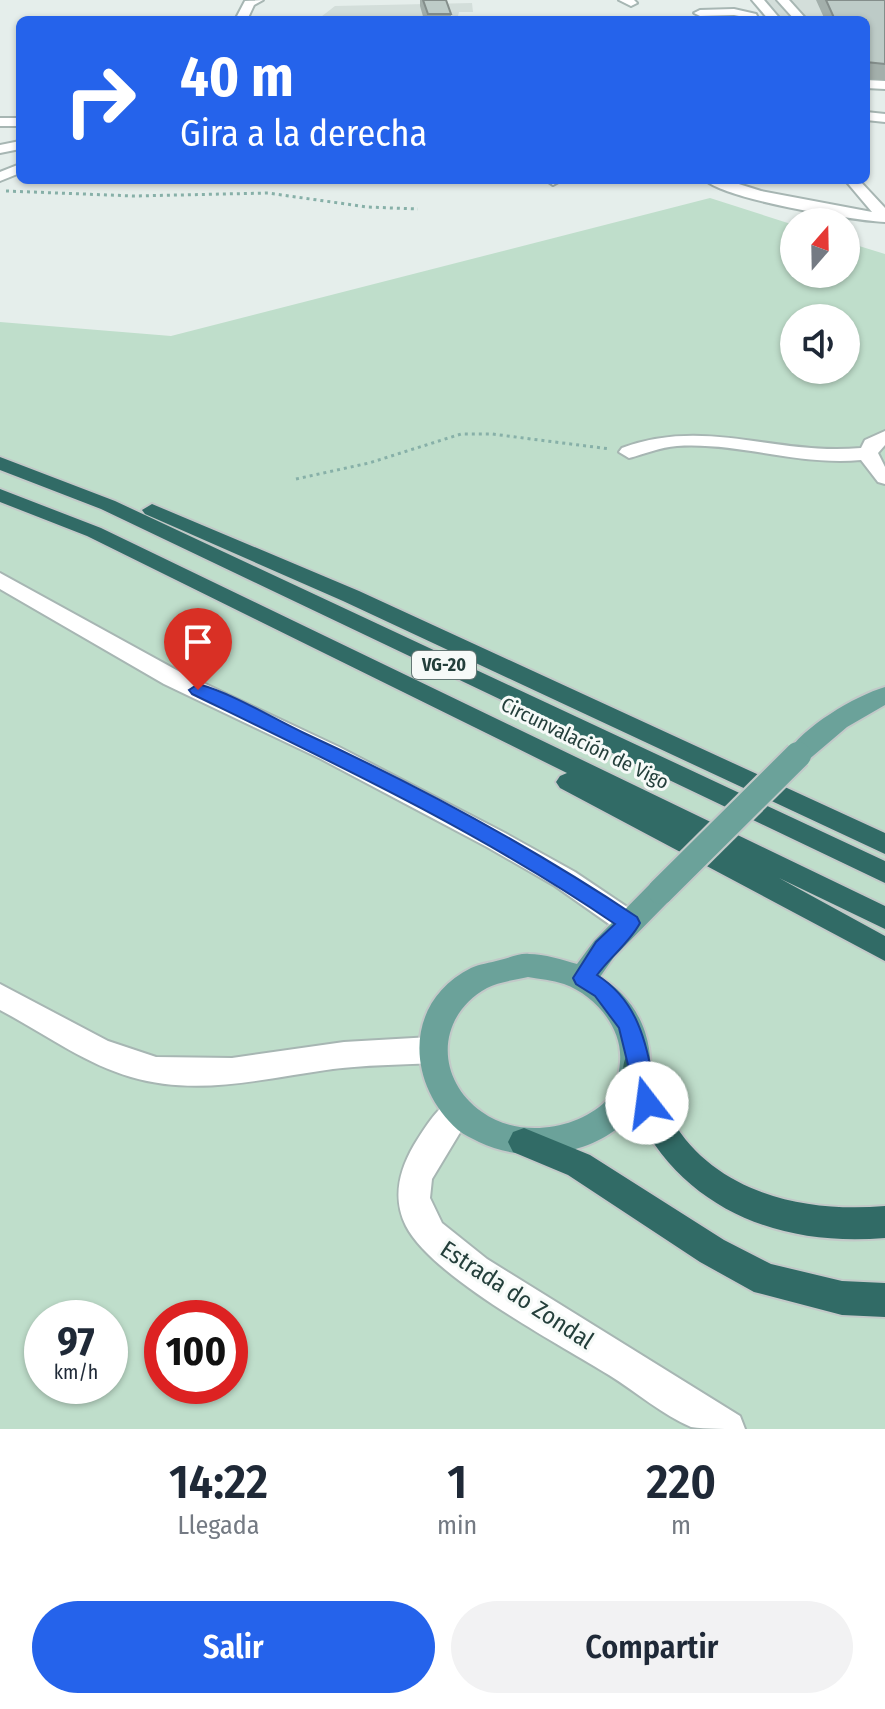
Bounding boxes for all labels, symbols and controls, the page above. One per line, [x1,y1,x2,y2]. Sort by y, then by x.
text: 40 m [180,44,294,111]
icon: right [48,48,152,152]
text: Gira a la derecha [180,112,427,156]
north arrow [780,208,860,288]
map controls [780,208,860,384]
button: sound [780,304,860,384]
pin [164,608,232,690]
icon: arrive [176,620,220,664]
road number: VG-20 [412,651,476,679]
street label: Circunvalación de Vigo [497,692,673,794]
position arrow [605,1061,689,1145]
street label: Estrada do Zondal [435,1235,599,1355]
speed limit sign: 100 [144,1300,248,1404]
text: 97 [57,1318,95,1366]
text: km/h [54,1360,98,1384]
text: 14:22 [169,1453,268,1511]
text: 1 [447,1453,467,1511]
text: 220 [646,1453,716,1511]
text: Llegada [178,1510,259,1541]
text: min [437,1510,477,1541]
text: m [671,1510,691,1541]
button: Salir [32,1601,435,1693]
button: Compartir [451,1601,853,1693]

